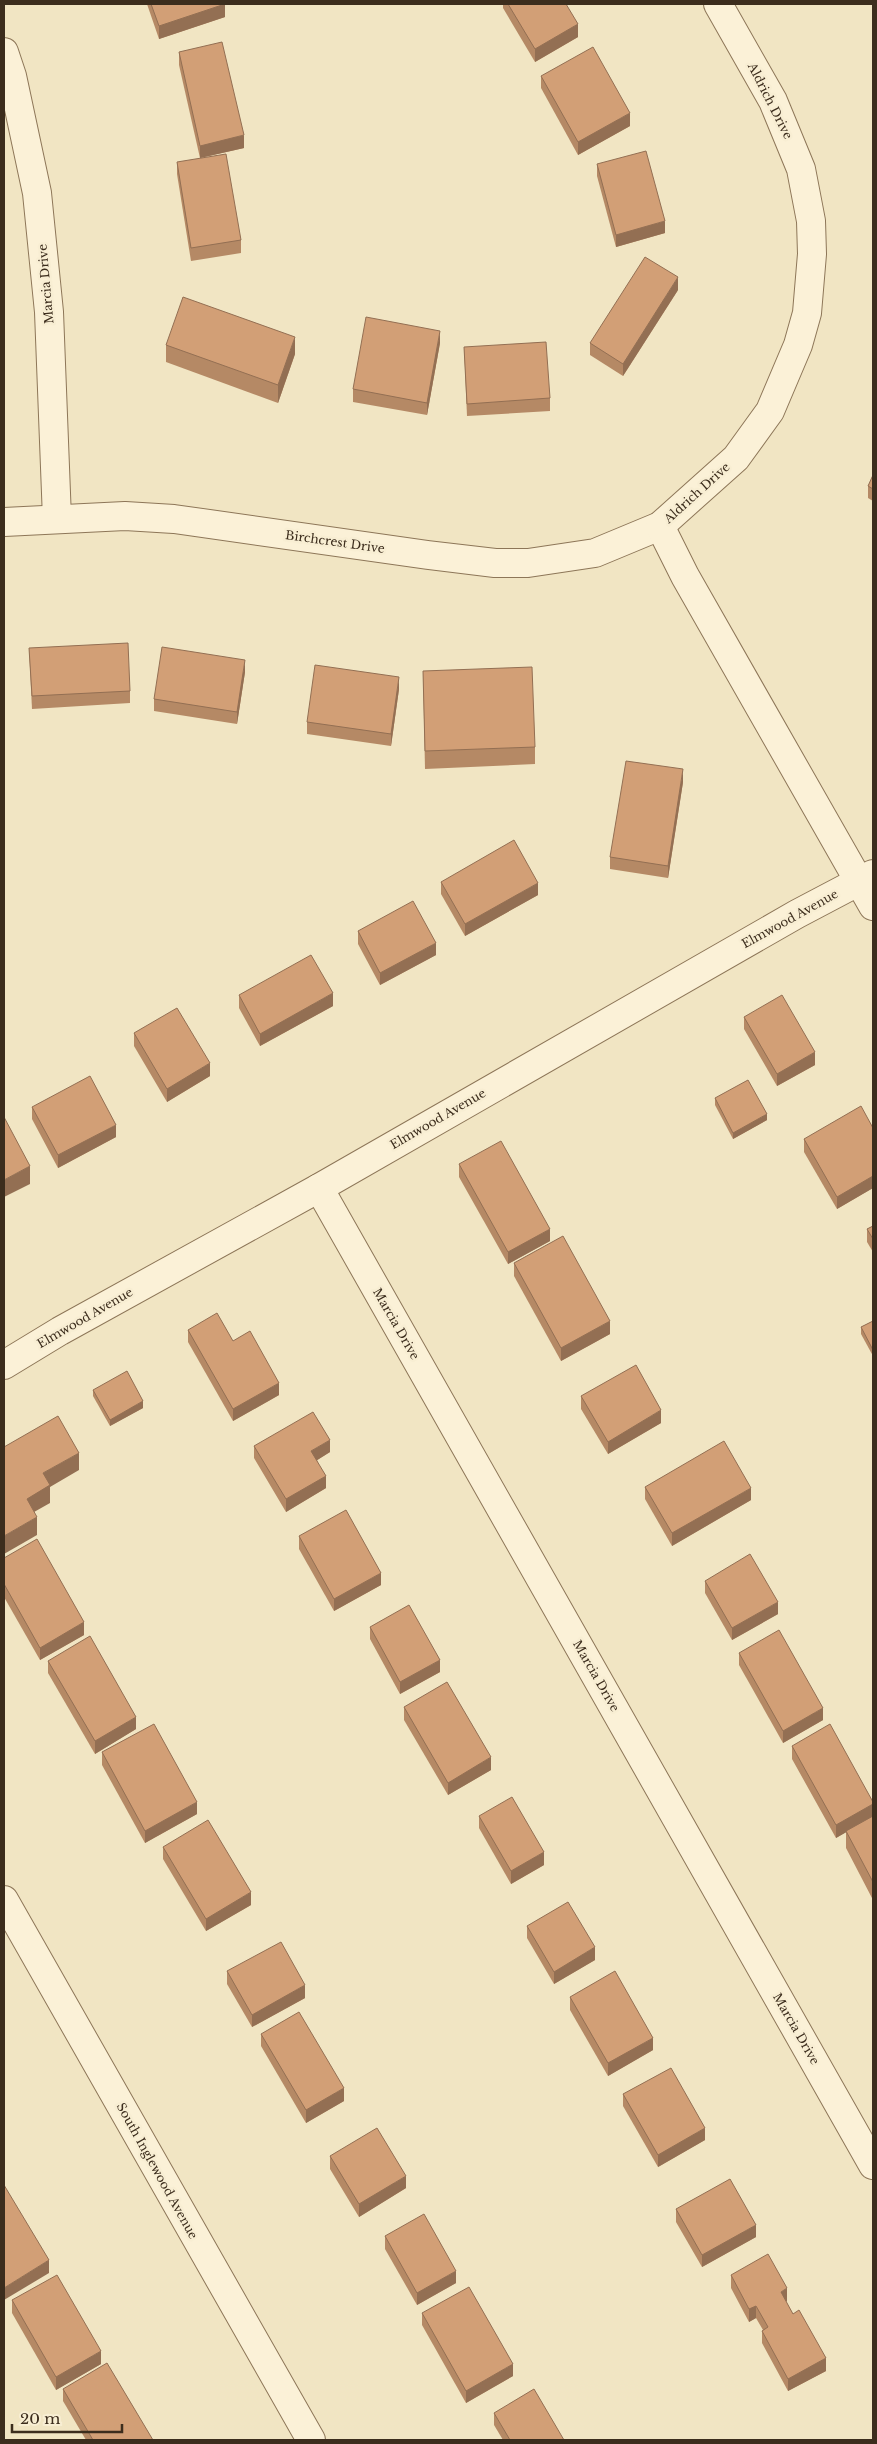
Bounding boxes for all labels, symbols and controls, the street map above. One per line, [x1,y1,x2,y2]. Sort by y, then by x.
street label: Aldrich Drive [744,59,796,141]
street label: Marcia Drive [35,243,56,325]
street label: Aldrich Drive [660,459,733,527]
street label: Birchcrest Drive [284,527,386,556]
street label: Elmwood Avenue [739,886,841,951]
street label: Elmwood Avenue [387,1085,488,1152]
street label: Elmwood Avenue [34,1284,135,1351]
street label: Marcia Drive [370,1285,423,1362]
street label: Marcia Drive [570,1637,623,1714]
street label: Marcia Drive [770,1990,823,2067]
street label: South Inglewood Avenue [114,2100,201,2242]
scale bar [12,2402,122,2434]
text: 20 m [20,2409,60,2428]

